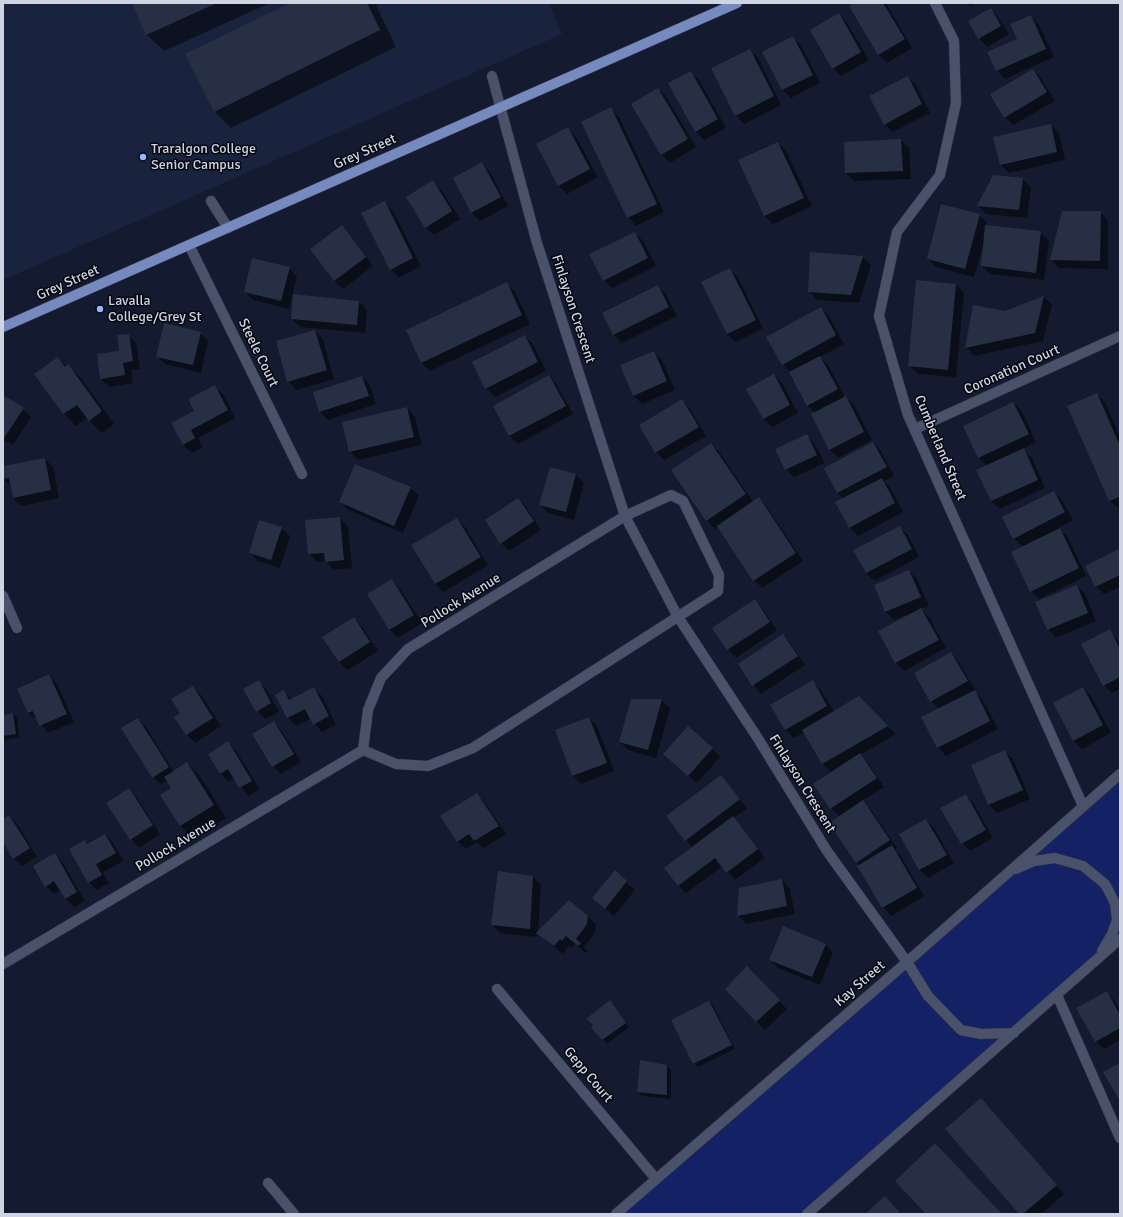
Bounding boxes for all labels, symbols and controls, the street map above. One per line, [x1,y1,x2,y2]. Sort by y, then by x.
street label: Grey Street [331,131,399,173]
place label: Traralgon College Senior Campus [151,141,256,174]
marker: Traralgon College Senior Campus [138,152,148,162]
street label: Finlayson Crescent [548,253,598,365]
street label: Grey Street [34,262,102,304]
place label: Lavalla College/Grey St [108,293,202,326]
marker: Lavalla College/Grey St [95,304,105,314]
street label: Steele Court [234,316,282,390]
street label: Coronation Court [962,341,1062,399]
street label: Cumberland Street [910,393,970,503]
street label: Pollock Avenue [418,570,504,632]
street label: Finlayson Crescent [765,732,839,836]
street label: Pollock Avenue [133,814,219,876]
street label: Kay Street [831,958,889,1010]
street label: Gepp Court [560,1044,616,1106]

